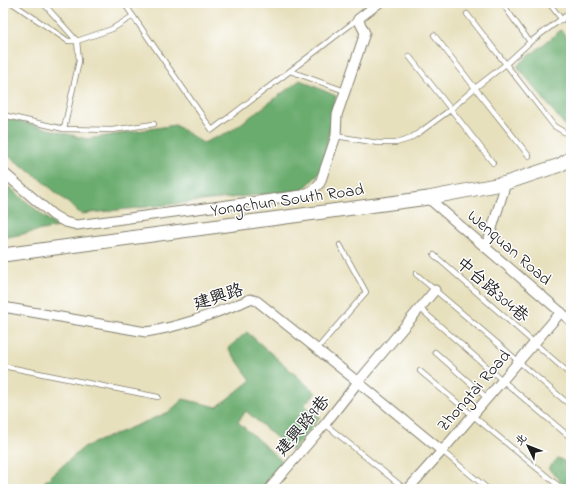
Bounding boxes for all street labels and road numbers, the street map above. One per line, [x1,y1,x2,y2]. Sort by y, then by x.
street label: Yongchun South Road [209,177,366,226]
street label: Wenquan Road [461,204,557,292]
street label: 中台路304巷 [450,251,535,330]
street label: 建興路 [190,278,247,317]
street label: Zhongtai Road [431,344,519,439]
street label: 建興路9巷 [270,389,337,462]

